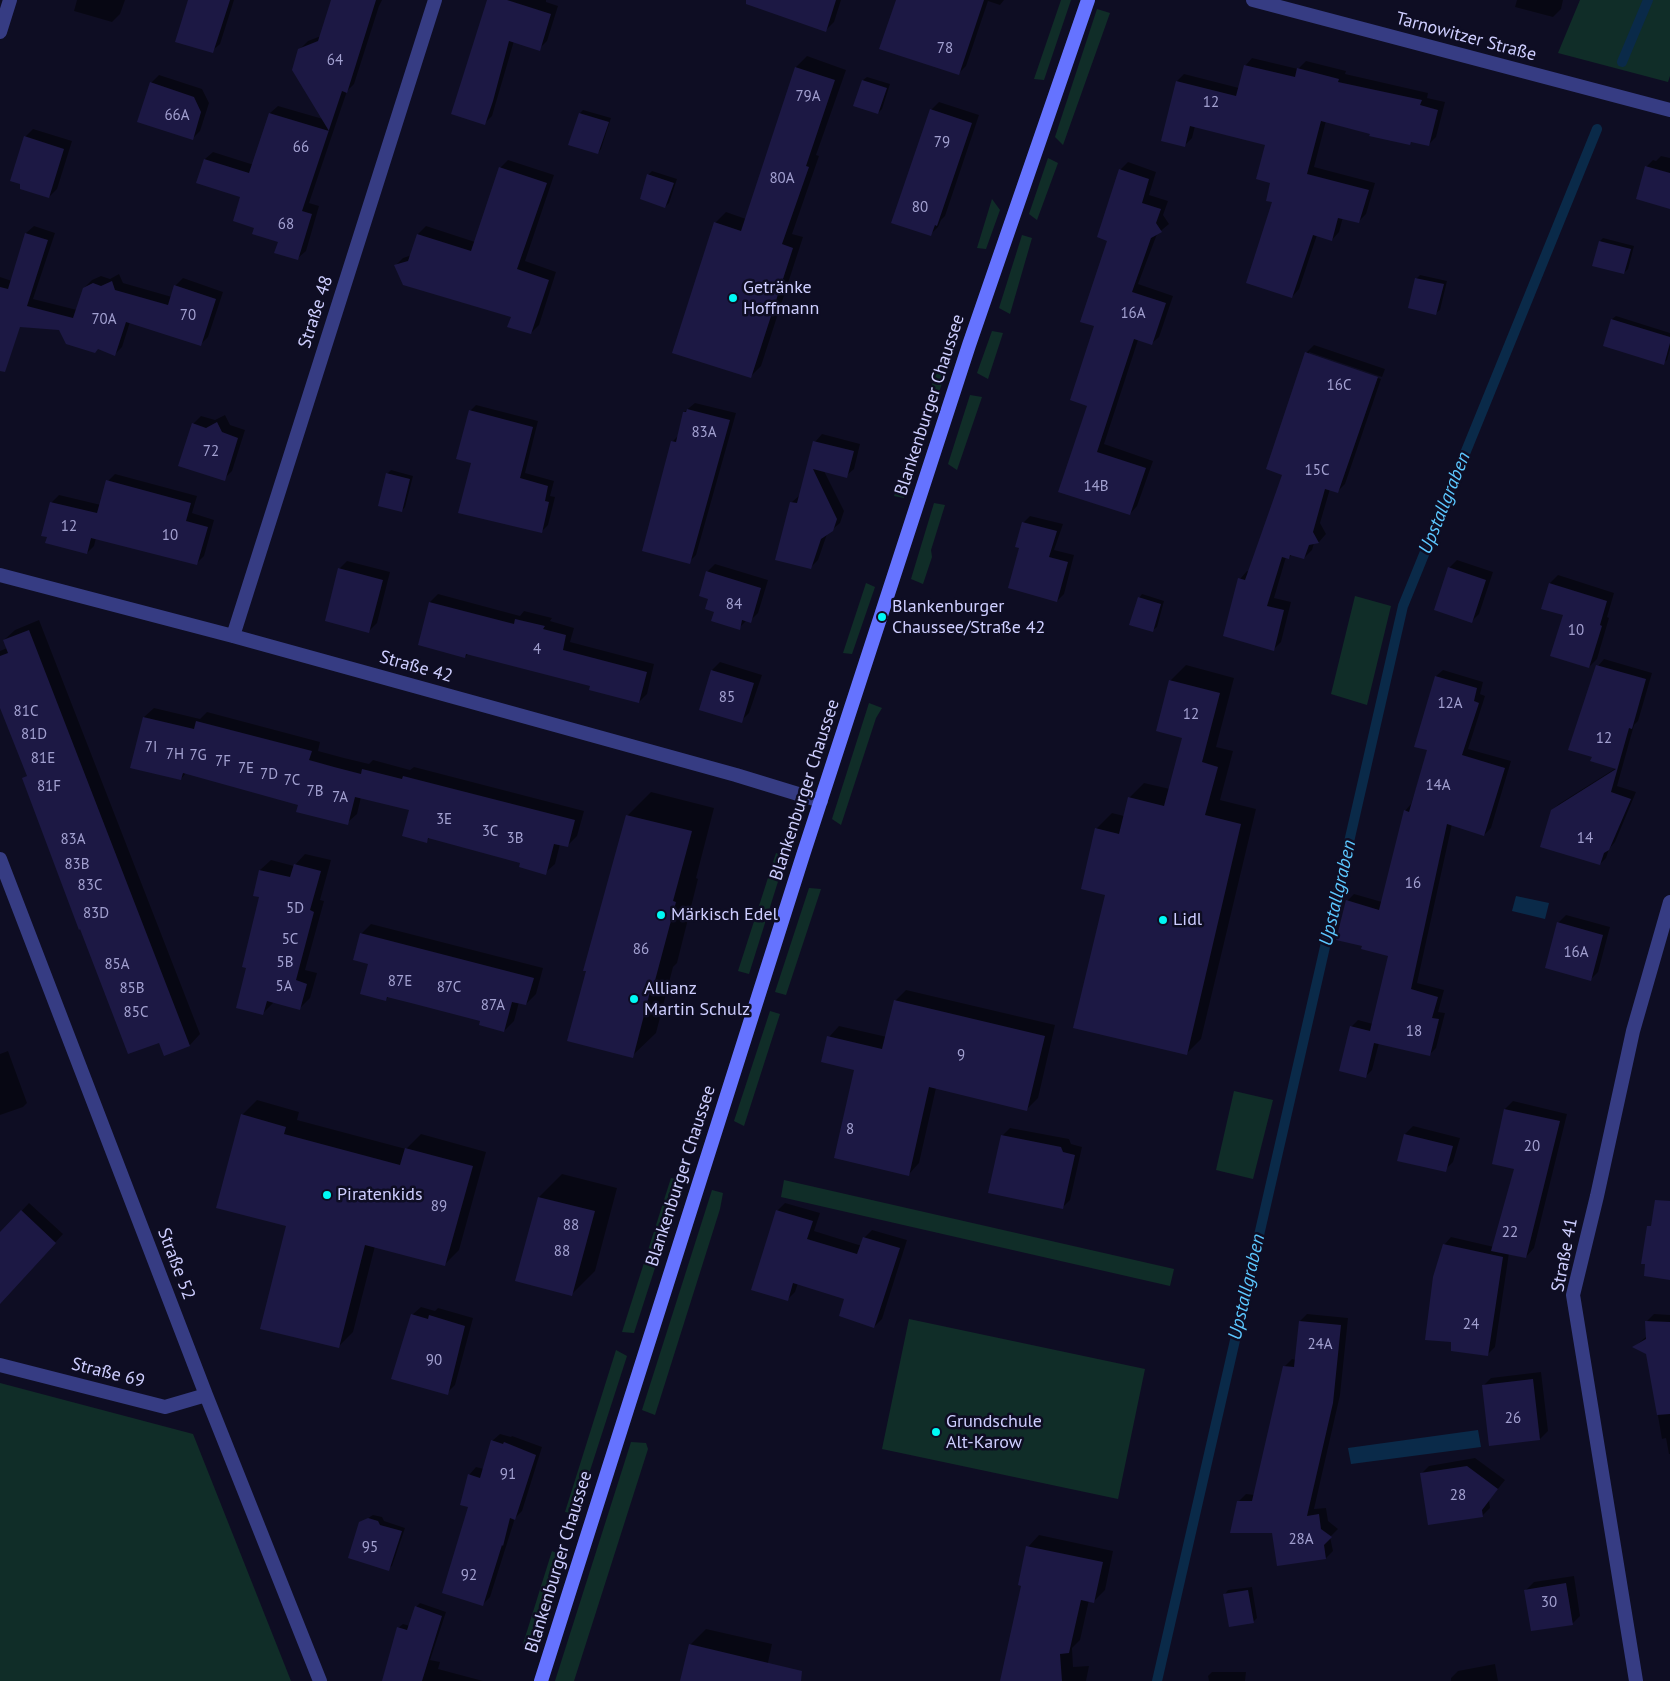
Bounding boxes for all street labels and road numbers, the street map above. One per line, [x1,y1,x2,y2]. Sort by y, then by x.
street label: Tarnowitzer Straße [1393,8,1539,66]
street label: Straße 48 [294,273,338,351]
street label: Blankenburger Chaussee [890,312,970,498]
street label: Straße 42 [377,646,455,688]
street label: Blankenburger Chaussee [765,697,845,883]
street label: Blankenburger Chaussee [641,1083,721,1269]
street label: Straße 41 [1547,1216,1583,1294]
street label: Straße 52 [152,1225,200,1303]
street label: Straße 69 [69,1353,147,1393]
street label: Blankenburger Chaussee [521,1468,597,1656]

